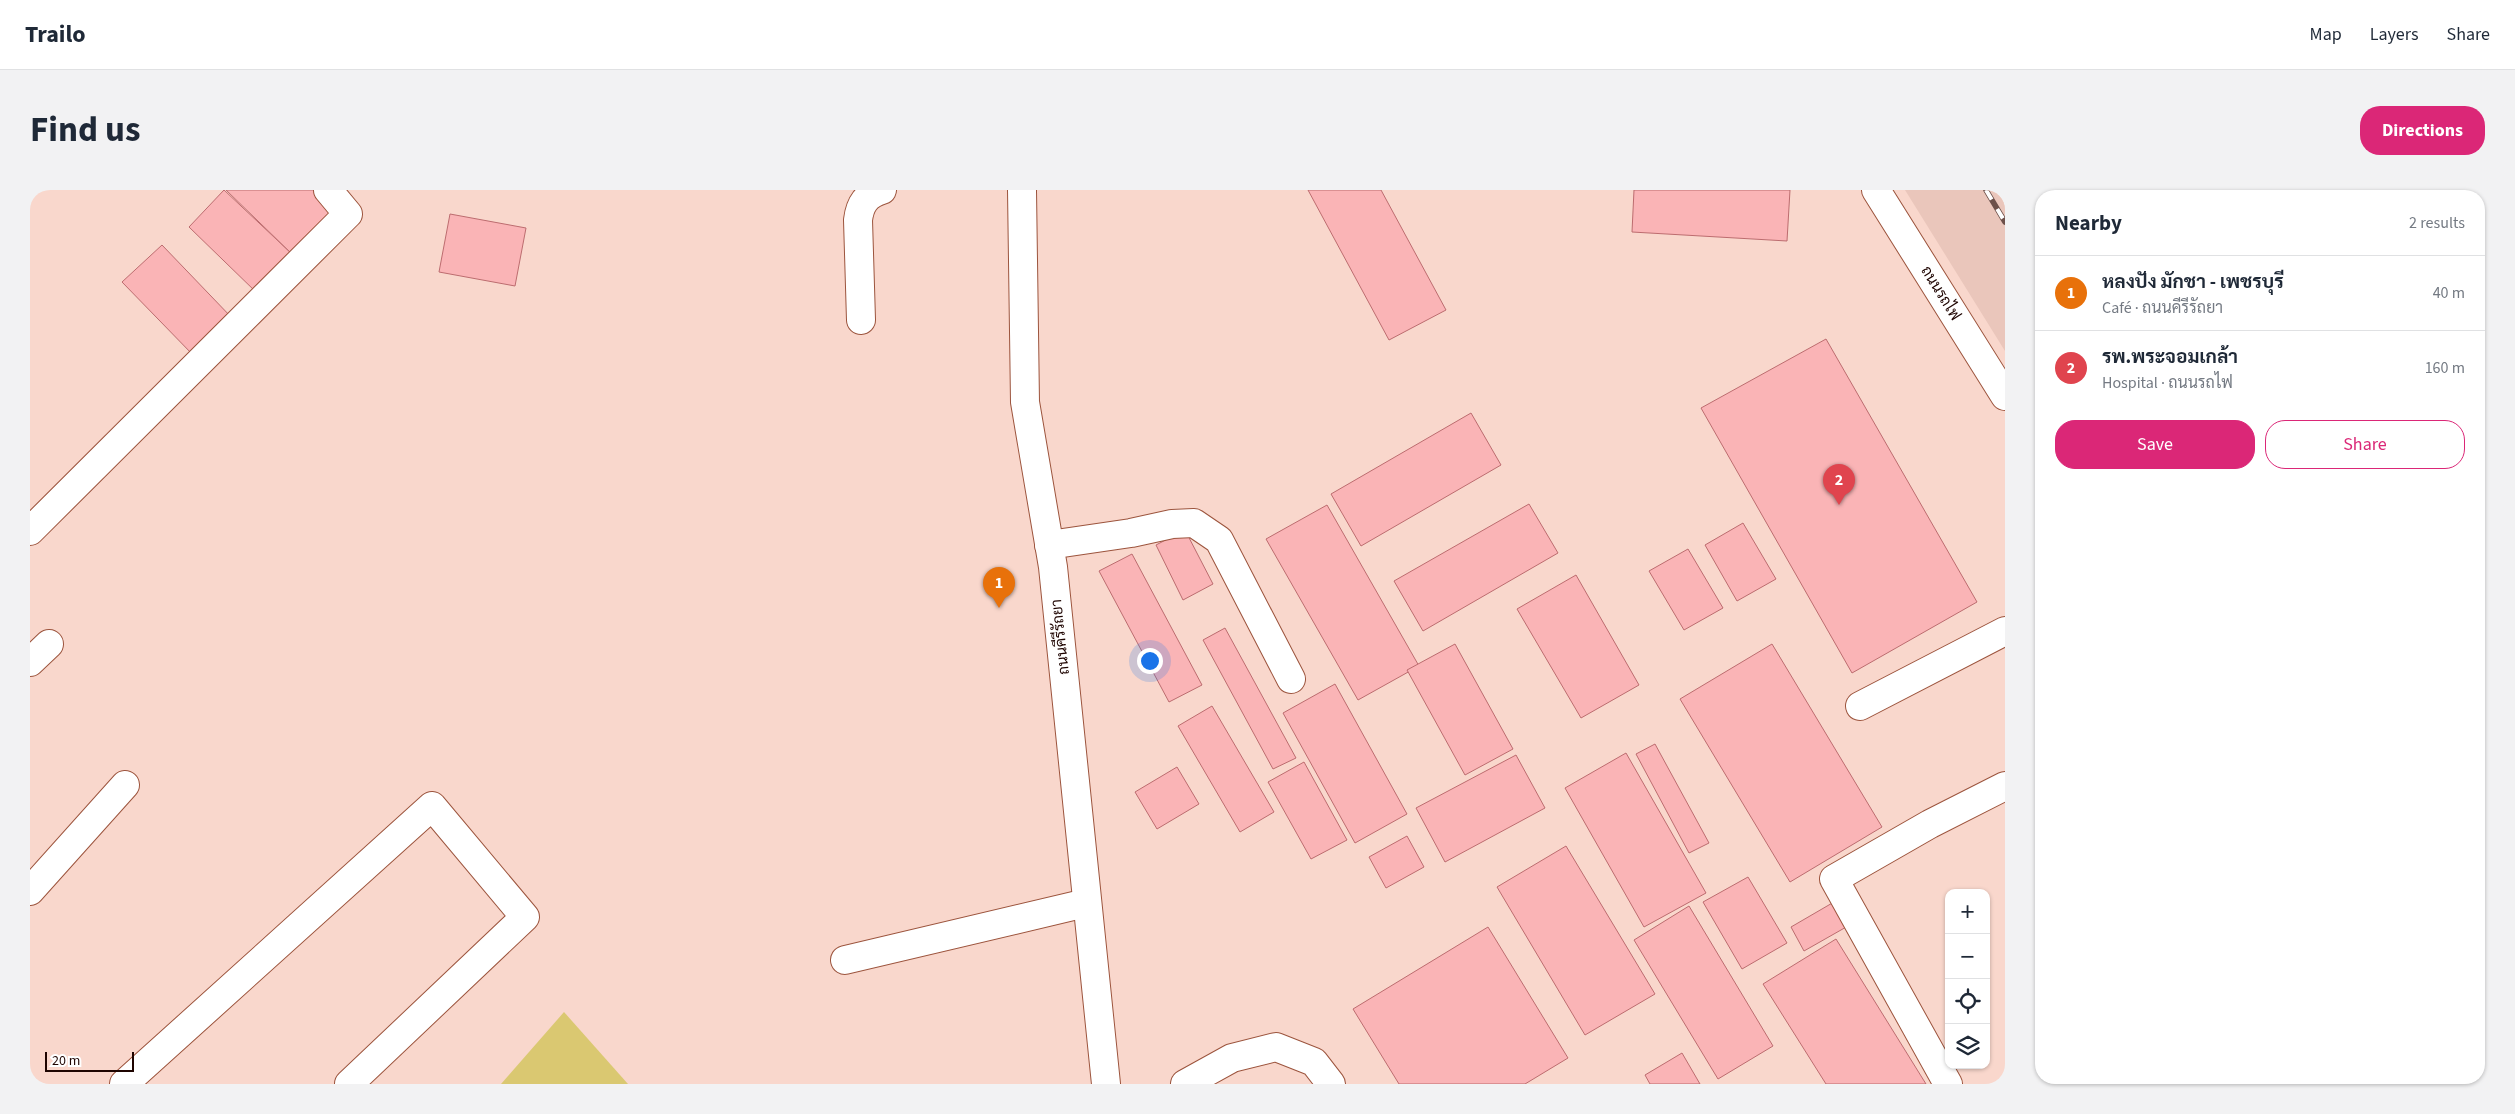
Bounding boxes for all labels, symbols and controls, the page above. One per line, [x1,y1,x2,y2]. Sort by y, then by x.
text: Trailo [25,17,86,52]
text: Map [2310,22,2342,47]
text: Layers [2370,22,2419,47]
text: Share [2447,22,2490,47]
text: Find us [30,105,140,155]
button: Directions [2360,106,2485,155]
text: Nearby [2055,208,2122,238]
text: 2 results [2409,212,2465,234]
street label: ถนนรถไฟ [1916,262,1965,324]
text: หลงปัง มักชา - เพชรบุรี [2102,269,2284,296]
text: 1 [2067,282,2075,304]
text: 40 m [2433,282,2465,304]
text: Café · ถนนคีรีรัถยา [2102,297,2223,319]
text: รพ.พระจอมเกล้า [2102,344,2238,371]
text: 2 [2067,357,2075,379]
text: 160 m [2425,357,2465,379]
text: Hospital · ถนนรถไฟ [2102,372,2233,394]
button: Save [2055,420,2255,469]
button: Share [2265,420,2465,469]
pin: 2 [1823,464,1855,505]
pin: 1 [983,567,1015,608]
street label: ถนนคีรีรัถยา [1046,598,1075,676]
your location [1137,648,1163,674]
map controls [1945,889,1990,1069]
button: + [1945,889,1990,934]
button: − [1945,934,1990,979]
button: locate [1945,979,1990,1024]
button: layers [1945,1024,1990,1069]
scale bar [45,1049,134,1072]
text: 20 m [52,1051,80,1071]

